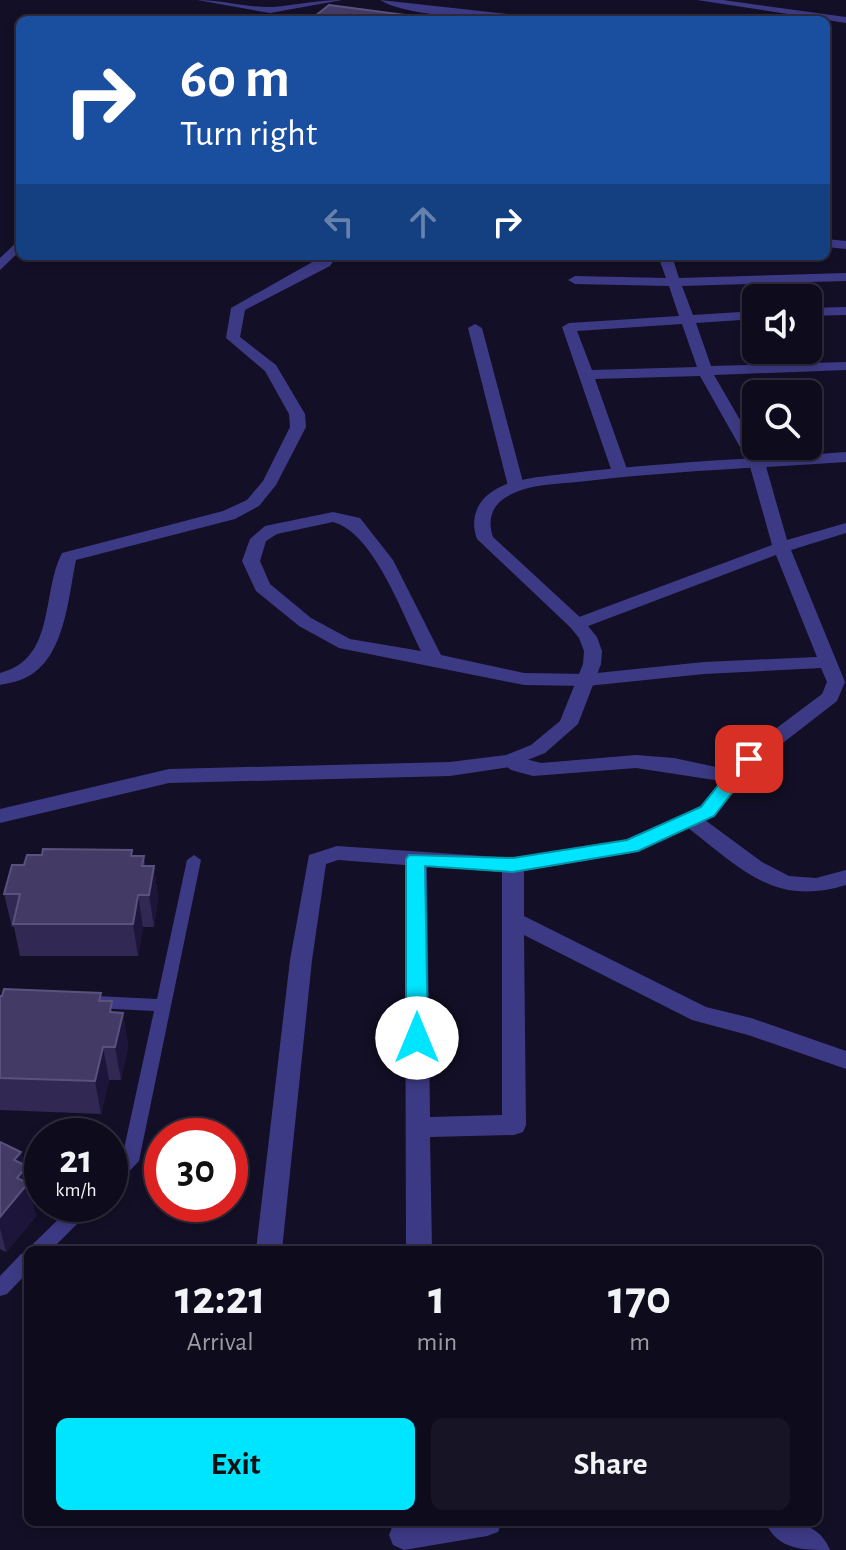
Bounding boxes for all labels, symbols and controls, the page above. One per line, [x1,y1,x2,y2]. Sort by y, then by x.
icon: right [48,48,152,152]
text: 60 m [180,51,290,107]
text: Turn right [180,116,317,152]
icon: left [317,200,361,244]
icon: ahead [401,200,445,244]
icon: right [485,200,529,244]
map controls [742,284,822,460]
button: sound [742,284,822,364]
button: search [742,380,822,460]
pin [715,725,783,793]
icon: arrive [727,737,771,781]
position arrow [375,996,459,1080]
speed limit sign: 30 [144,1118,248,1222]
text: 21 [59,1140,93,1180]
text: km/h [55,1180,97,1200]
text: 12:21 [175,1275,266,1323]
text: 1 [428,1275,445,1323]
text: 170 [608,1275,671,1323]
text: Arrival [187,1329,254,1355]
text: min [417,1329,457,1355]
text: m [629,1329,650,1355]
button: Exit [56,1418,415,1510]
button: Share [431,1418,790,1510]

